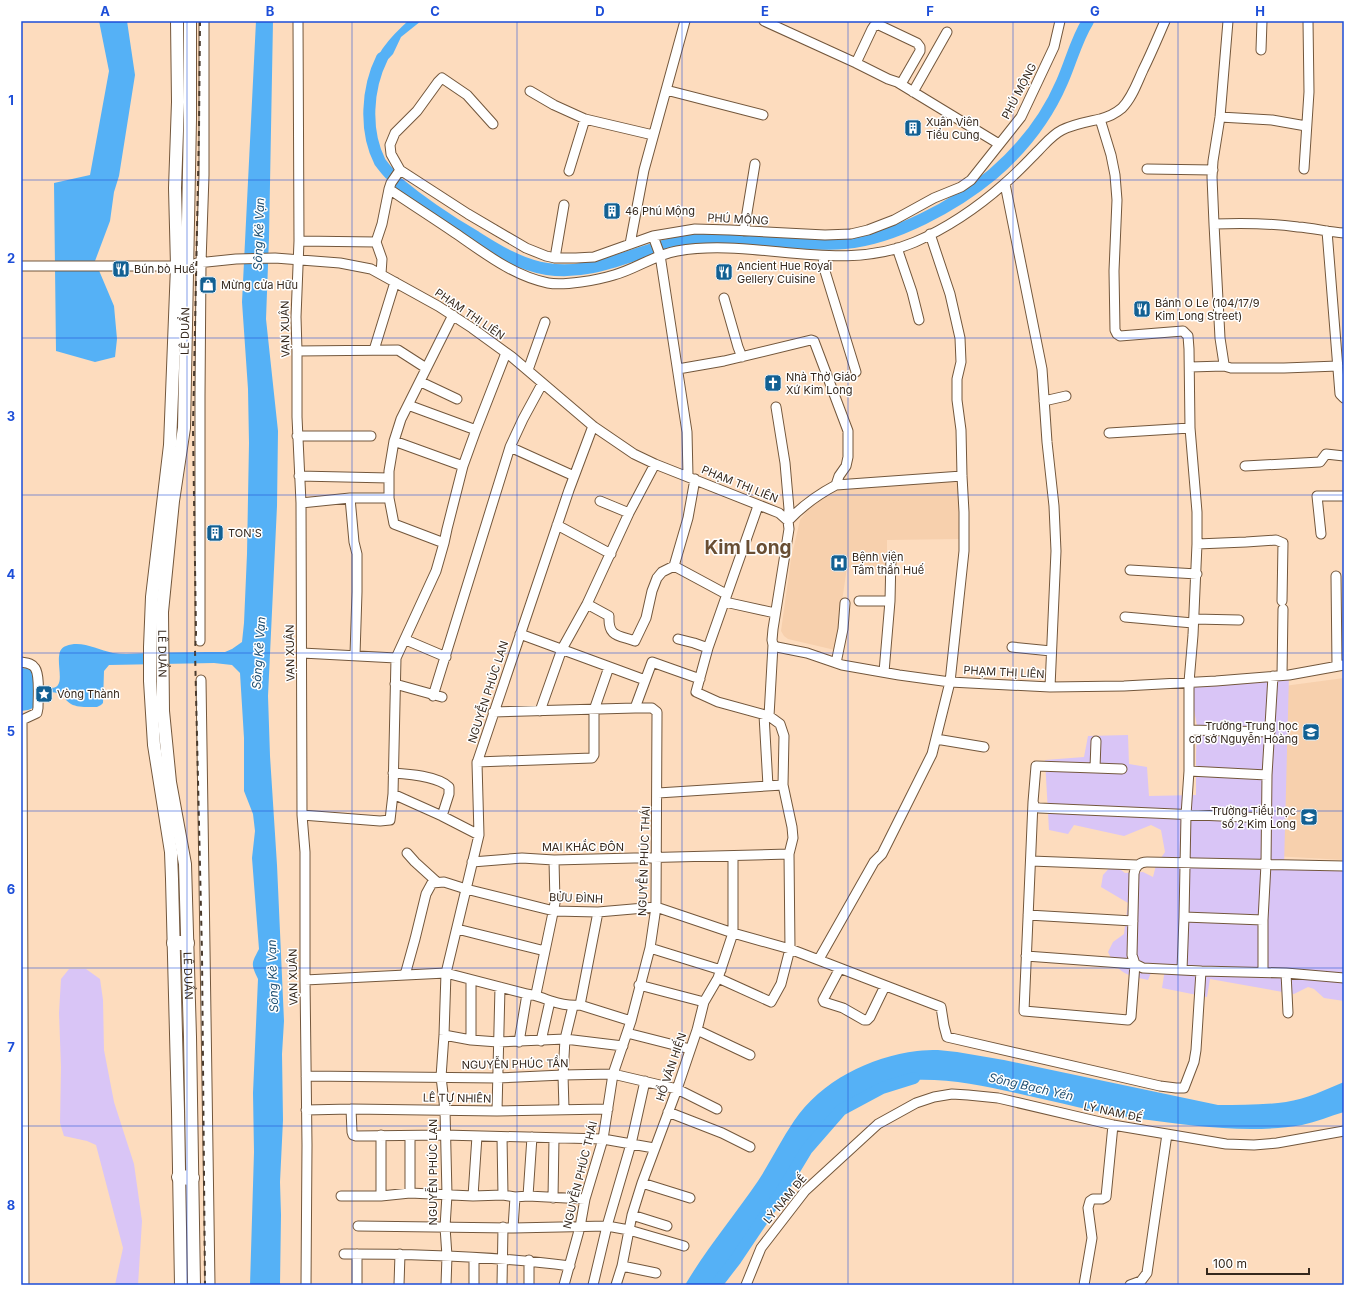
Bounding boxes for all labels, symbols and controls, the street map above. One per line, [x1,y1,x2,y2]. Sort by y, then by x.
text: A [100,3,110,19]
text: B [266,3,275,19]
text: C [430,3,440,19]
text: D [595,3,605,19]
text: E [761,3,769,19]
text: F [926,3,934,19]
text: G [1090,3,1100,19]
text: H [1255,3,1265,19]
street label: PHÚ MỘNG [998,61,1040,121]
text: 1 [8,92,14,108]
place label: Xuân Viên Tiểu Cung [926,115,980,142]
building icon: Xuân Viên Tiểu Cung [903,118,923,138]
water label: Sông Kẻ Vạn [250,197,267,271]
building icon: 46 Phú Mộng [602,201,622,221]
place label: 46 Phú Mộng [625,204,695,218]
street label: PHÚ MỘNG [707,210,769,228]
text: 2 [7,250,15,266]
restaurant icon: Bún bò Huế [111,259,131,279]
place label: Ancient Hue Royal Gellery Cuisine [737,259,832,286]
place label: Bún bò Huế [134,262,195,276]
restaurant icon: Ancient Hue Royal Gellery Cuisine [714,262,734,282]
shop icon: Mừng cửa Hữu [198,275,218,295]
place label: Mừng cửa Hữu [221,278,298,292]
street label: PHẠM THỊ LIÊN [432,285,508,343]
place label: Bánh O Le (104/17/9 Kim Long Street) [1155,296,1260,323]
restaurant icon: Bánh O Le (104/17/9 Kim Long Street) [1132,299,1152,319]
street label: VẠN XUÂN [278,300,292,358]
street label: LÊ DUẨN [177,307,192,355]
place label: Nhà Thờ Giáo Xứ Kim Long [786,370,857,397]
church icon: Nhà Thờ Giáo Xứ Kim Long [763,373,783,393]
text: 3 [7,408,15,424]
street label: PHẠM THỊ LIÊN [700,462,780,506]
building icon: TON'S [205,523,225,543]
place label: TON'S [228,526,262,540]
district label: Kim Long [704,536,792,559]
place label: Bệnh viện Tâm thần Huế [852,550,924,577]
hospital icon: Bệnh viện Tâm thần Huế [829,553,849,573]
text: 4 [7,566,16,582]
water label: Sông Kẻ Vạn [248,616,269,690]
street label: VẠN XUÂN [283,624,297,682]
street label: LÊ DUẨN [155,630,171,678]
street label: NGUYỄN PHÚC LAN [463,638,511,745]
street label: PHẠM THỊ LIÊN [963,663,1045,681]
place icon: Vòng Thành [34,684,54,704]
place label: Vòng Thành [57,687,120,701]
place label: Trường Trung học cơ sở Nguyễn Hoàng [1189,719,1298,746]
school or university icon: Trường Trung học cơ sở Nguyễn Hoàng [1301,722,1321,742]
text: 5 [7,723,15,739]
place label: Trường Tiểu học số 2 Kim Long [1211,804,1296,831]
street label: NGUYỄN PHÚC THÁI [633,805,653,916]
school or university icon: Trường Tiểu học số 2 Kim Long [1299,807,1319,827]
street label: MAI KHẮC ĐÔN [542,839,624,854]
text: 6 [7,881,15,897]
street label: BỬU ĐÌNH [549,890,603,906]
water label: Sông Kẻ Vạn [264,939,281,1013]
street label: VẠN XUÂN [286,948,300,1006]
street label: LÊ DUẨN [181,952,197,1000]
street label: HỒ VĂN HIẾN [652,1031,689,1103]
text: 7 [7,1039,15,1055]
street label: NGUYỄN PHÚC TẦN [461,1054,568,1072]
water label: Sông Bạch Yến [987,1069,1075,1104]
street label: LÊ TỰ NHIÊN [423,1090,491,1106]
street label: LÝ NAM ĐẾ [1082,1098,1144,1125]
street label: NGUYỄN PHÚC LAN [424,1119,440,1225]
street label: NGUYỄN PHÚC THÁI [558,1119,600,1230]
street label: LÝ NAM ĐẾ [760,1171,810,1226]
text: 8 [7,1197,15,1213]
scale bar [1207,1250,1309,1276]
text: 100 m [1213,1256,1247,1271]

